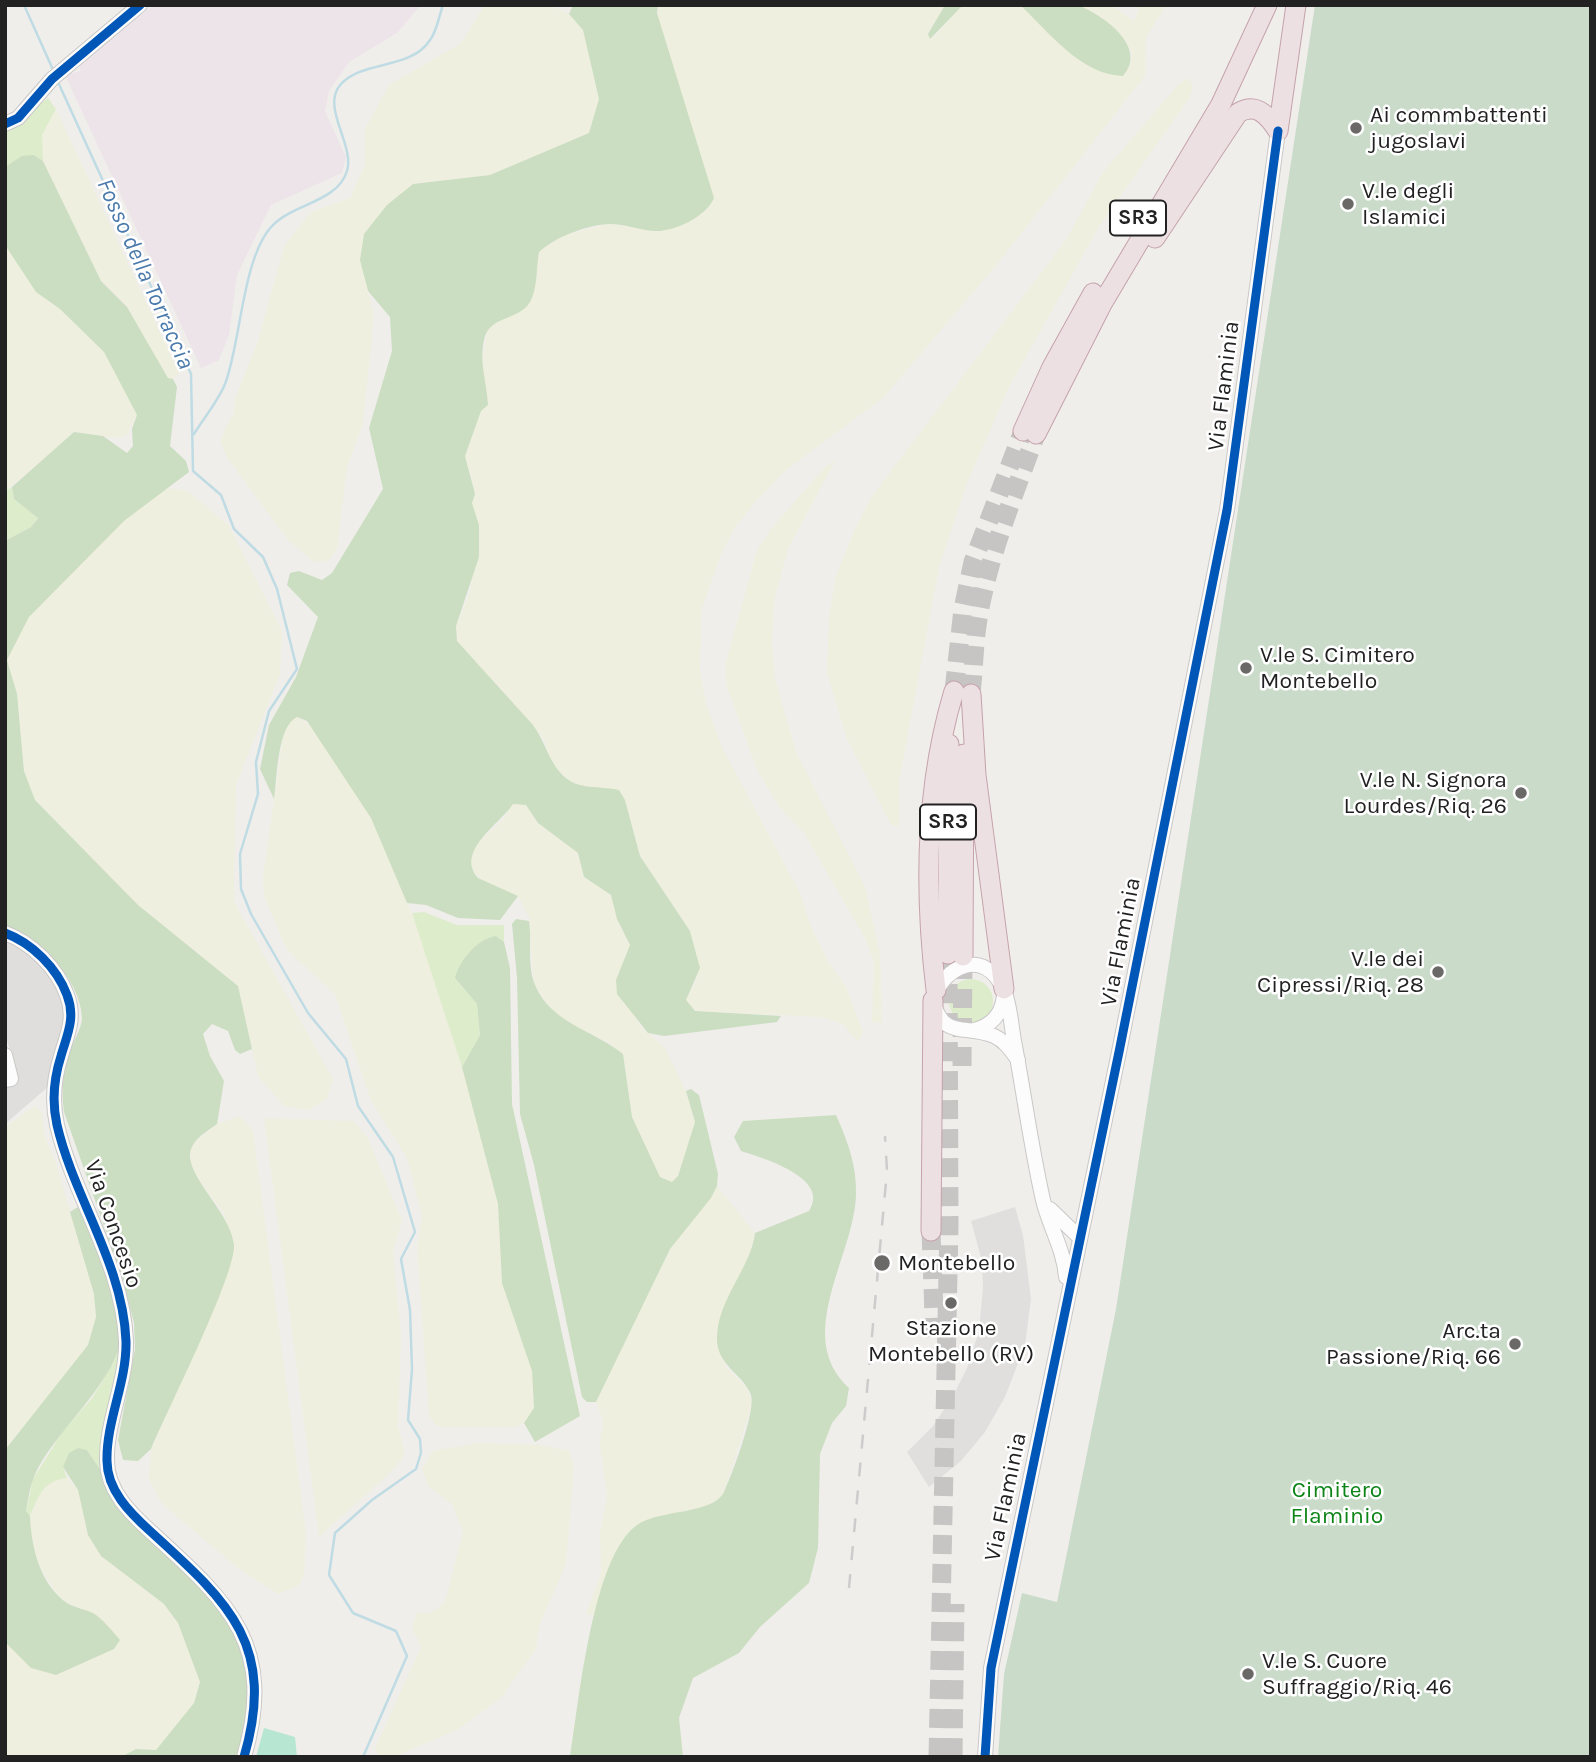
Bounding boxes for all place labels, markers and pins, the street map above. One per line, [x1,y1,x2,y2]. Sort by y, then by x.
place label: Ai commbattenti jugoslavi [1370,101,1548,155]
marker: Ai commbattenti jugoslavi [1348,120,1364,136]
place label: V.le degli Islamici [1362,177,1454,231]
marker: V.le degli Islamici [1340,196,1356,212]
place label: V.le S. Cimitero Montebello [1260,641,1415,695]
marker: V.le S. Cimitero Montebello [1238,660,1254,676]
place label: V.le N. Signora Lourdes/Riq. 26 [1344,766,1507,820]
marker: V.le N. Signora Lourdes/Riq. 26 [1513,785,1529,801]
place label: V.le dei Cipressi/Riq. 28 [1257,945,1424,999]
marker: V.le dei Cipressi/Riq. 28 [1430,964,1446,980]
place label: Montebello [898,1249,1015,1277]
marker: Montebello [872,1253,892,1273]
marker: Stazione Montebello (RV) [943,1295,959,1311]
place label: Stazione Montebello (RV) [868,1314,1034,1368]
place label: Arc.ta Passione/Riq. 66 [1326,1317,1501,1371]
marker: Arc.ta Passione/Riq. 66 [1507,1336,1523,1352]
place label: V.le S. Cuore Suffraggio/Riq. 46 [1262,1647,1452,1701]
marker: V.le S. Cuore Suffraggio/Riq. 46 [1240,1666,1256,1682]

